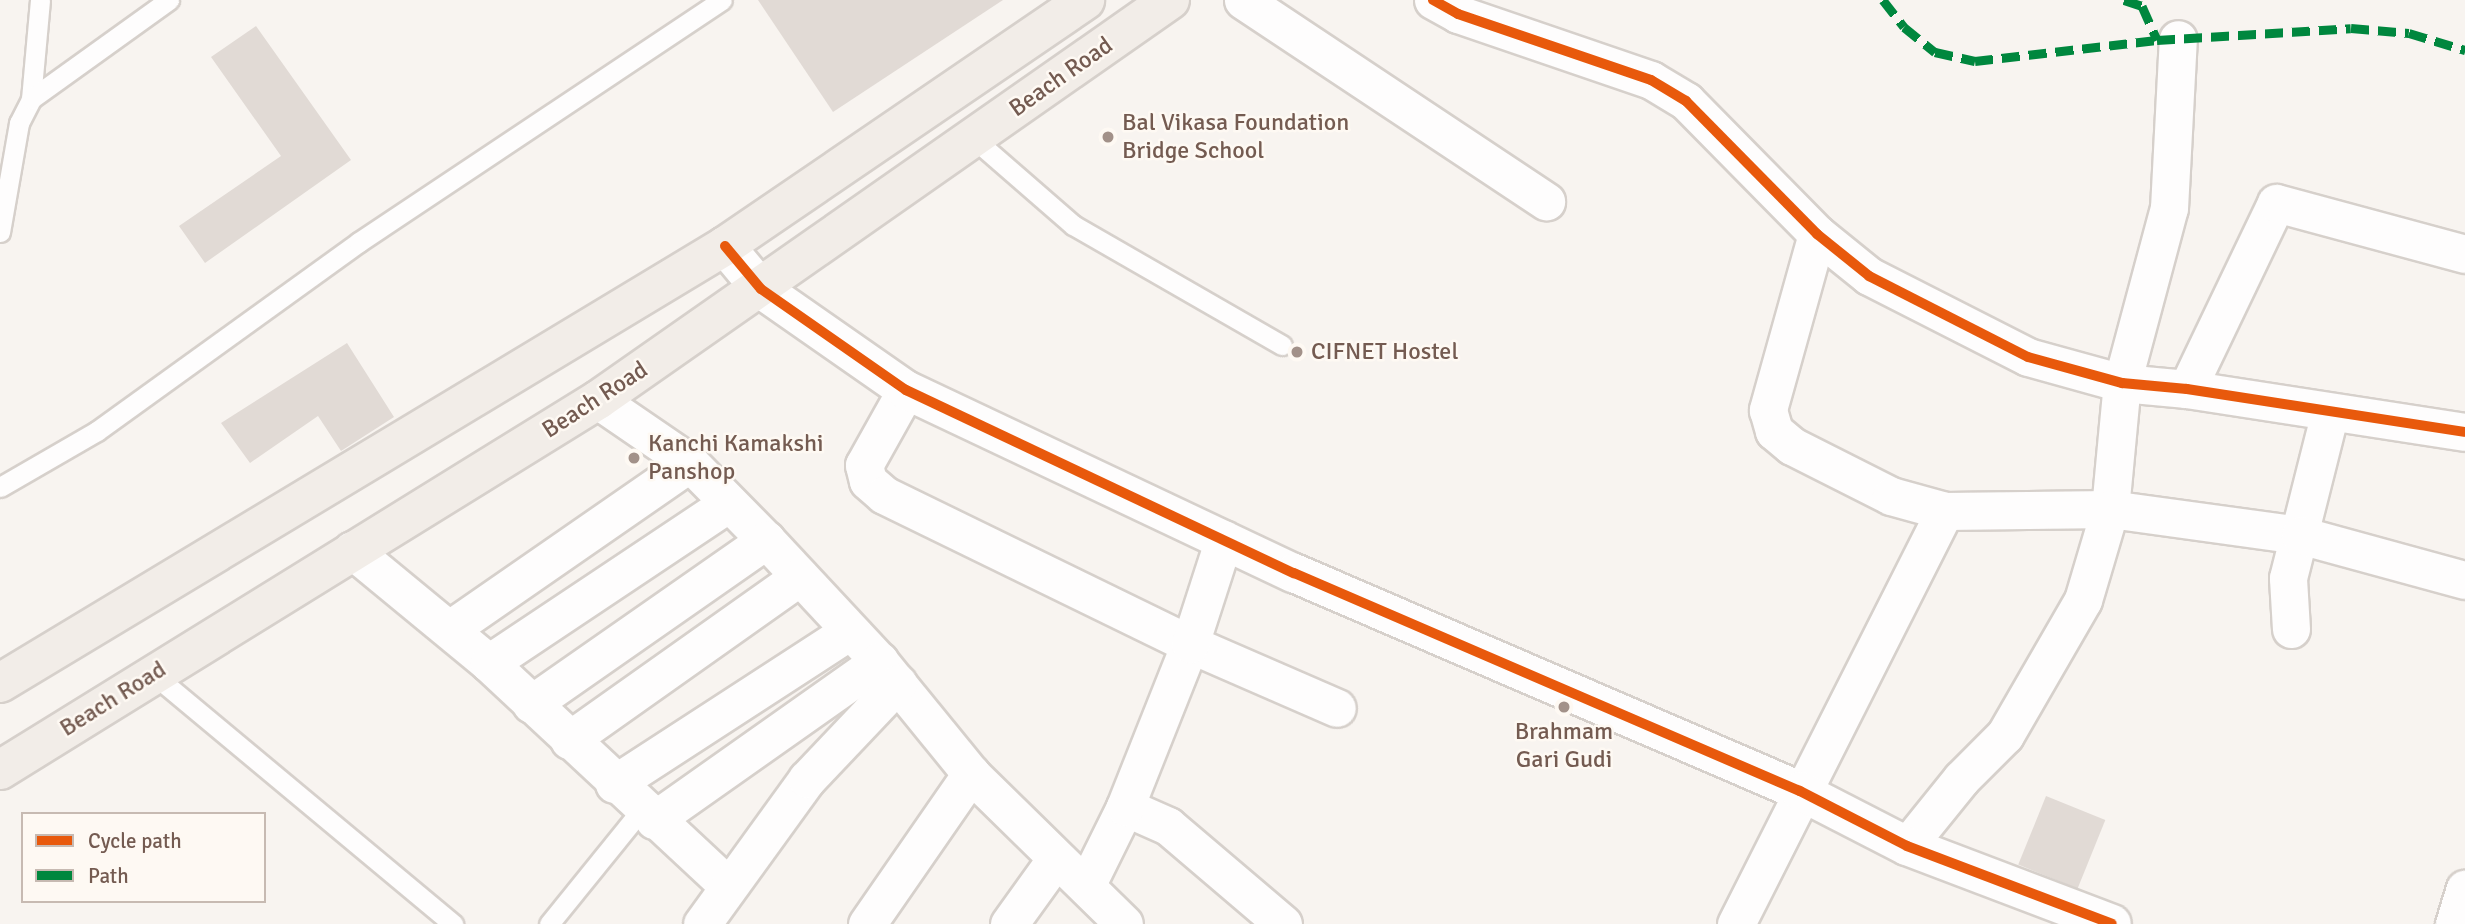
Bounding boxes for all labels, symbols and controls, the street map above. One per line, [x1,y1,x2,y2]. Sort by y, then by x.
street label: Beach Road [1004,31,1118,123]
place label: Bal Vikasa Foundation Bridge School [1122,109,1349,165]
marker: Bal Vikasa Foundation Bridge School [1100,129,1116,145]
place label: CIFNET Hostel [1311,338,1458,366]
marker: CIFNET Hostel [1289,344,1305,360]
street label: Beach Road [537,355,653,445]
place label: Kanchi Kamakshi Panshop [648,430,824,486]
marker: Kanchi Kamakshi Panshop [626,450,642,466]
street label: Beach Road [55,655,171,743]
marker: Brahmam Gari Gudi [1556,699,1572,715]
place label: Brahmam Gari Gudi [1515,718,1613,774]
legend [21,812,266,903]
text: Cycle path [88,828,182,854]
text: Path [88,863,129,889]

